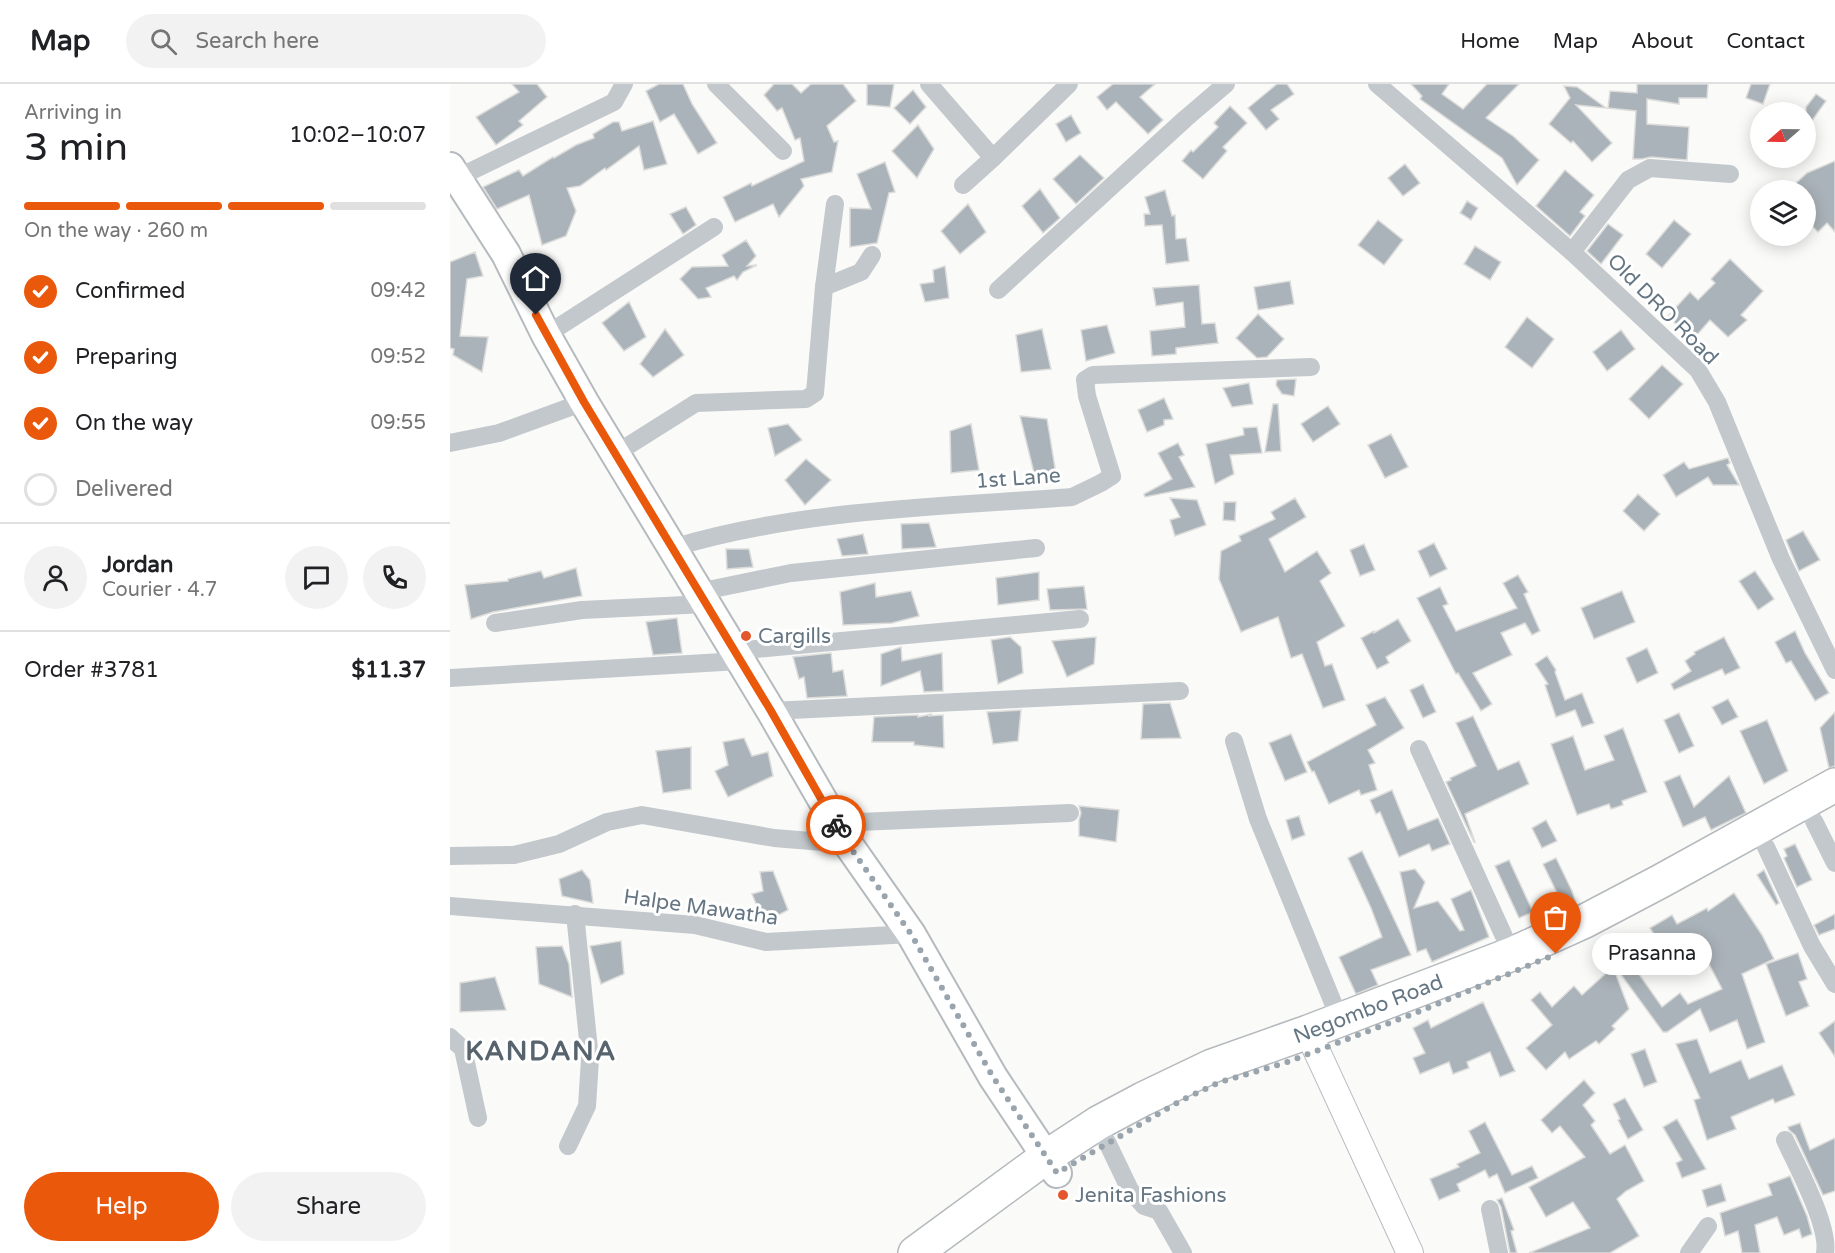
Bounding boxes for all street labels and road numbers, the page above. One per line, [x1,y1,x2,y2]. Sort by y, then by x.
street label: Old DRO Road [1602,249,1723,370]
street label: 1st Lane [975,463,1062,494]
street label: Halpe Mawatha [622,884,780,931]
street label: Negombo Road [1290,969,1446,1049]

